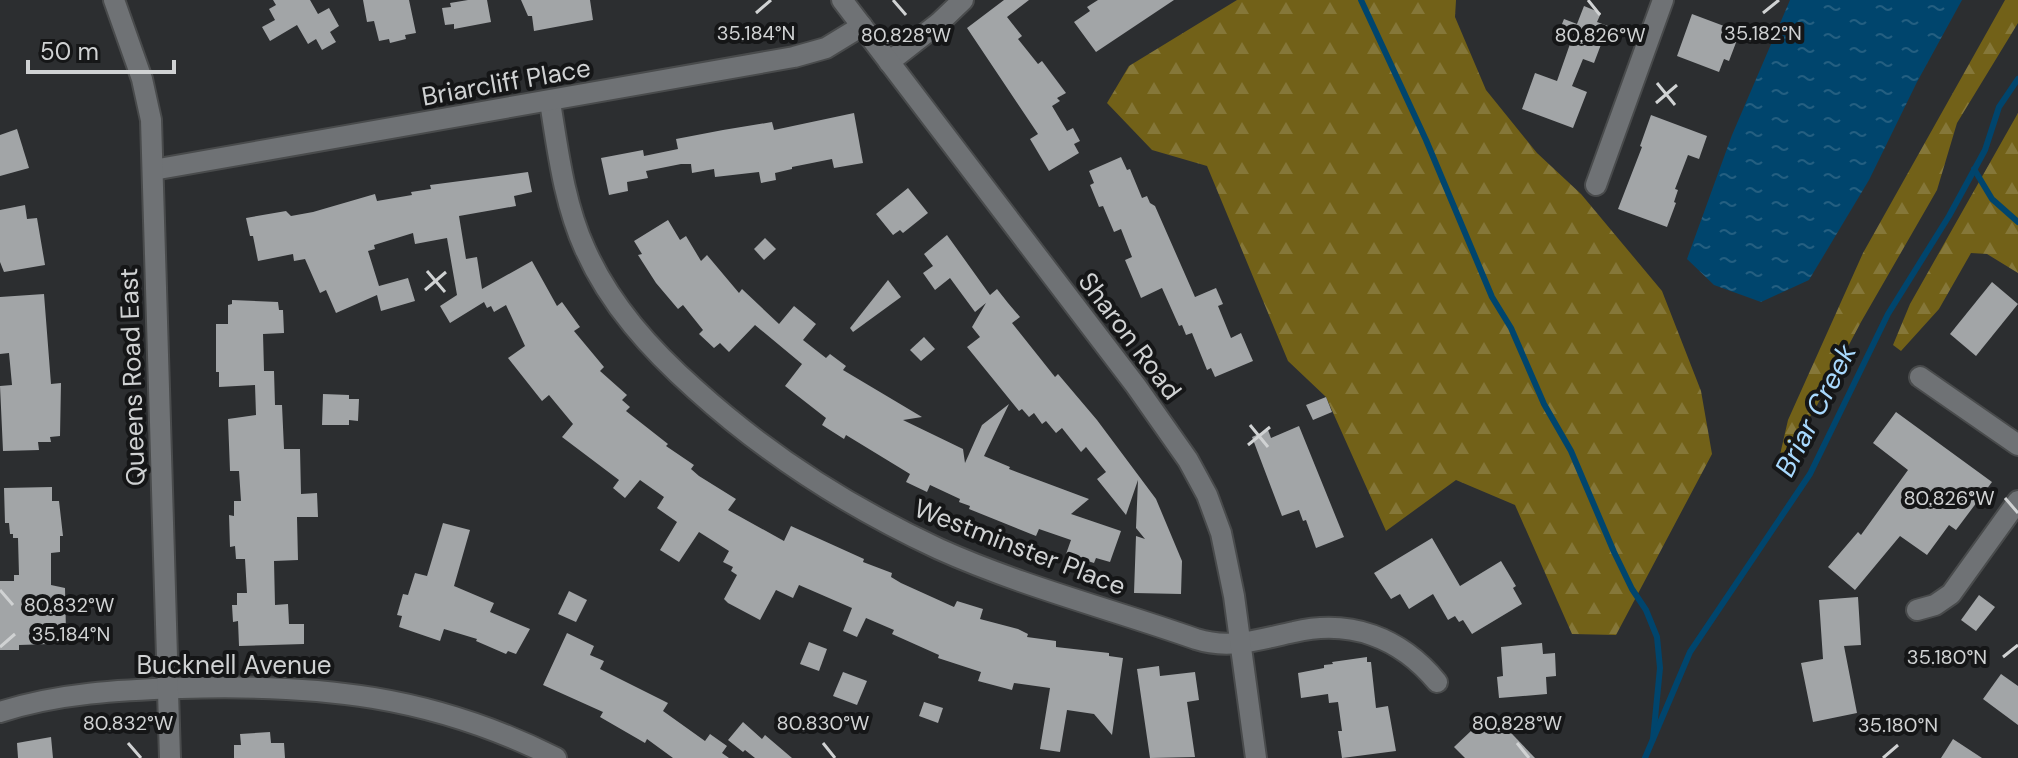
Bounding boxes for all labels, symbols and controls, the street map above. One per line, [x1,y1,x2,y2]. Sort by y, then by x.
text: 35.184°N [717,20,795,46]
text: 35.182°N [1724,20,1802,46]
text: 80.828°W [861,22,951,48]
text: 80.826°W [1554,22,1646,48]
scale bar [28,24,174,74]
text: 50 m [40,36,99,67]
street label: Briarcliff Place [419,50,593,114]
street label: Sharon Road [1071,265,1189,407]
street label: Queens Road East [111,267,153,487]
water label: Briar Creek [1766,337,1865,483]
text: 80.826°W [1903,485,1995,511]
street label: Westminster Place [909,491,1131,603]
text: 80.832°W [24,592,114,618]
text: 35.184°N [32,621,110,647]
text: 35.180°N [1907,644,1987,670]
street label: Bucknell Avenue [136,648,332,682]
text: 80.832°W [83,710,173,736]
text: 80.830°W [777,710,869,736]
text: 80.828°W [1472,710,1562,736]
text: 35.180°N [1858,712,1938,738]

